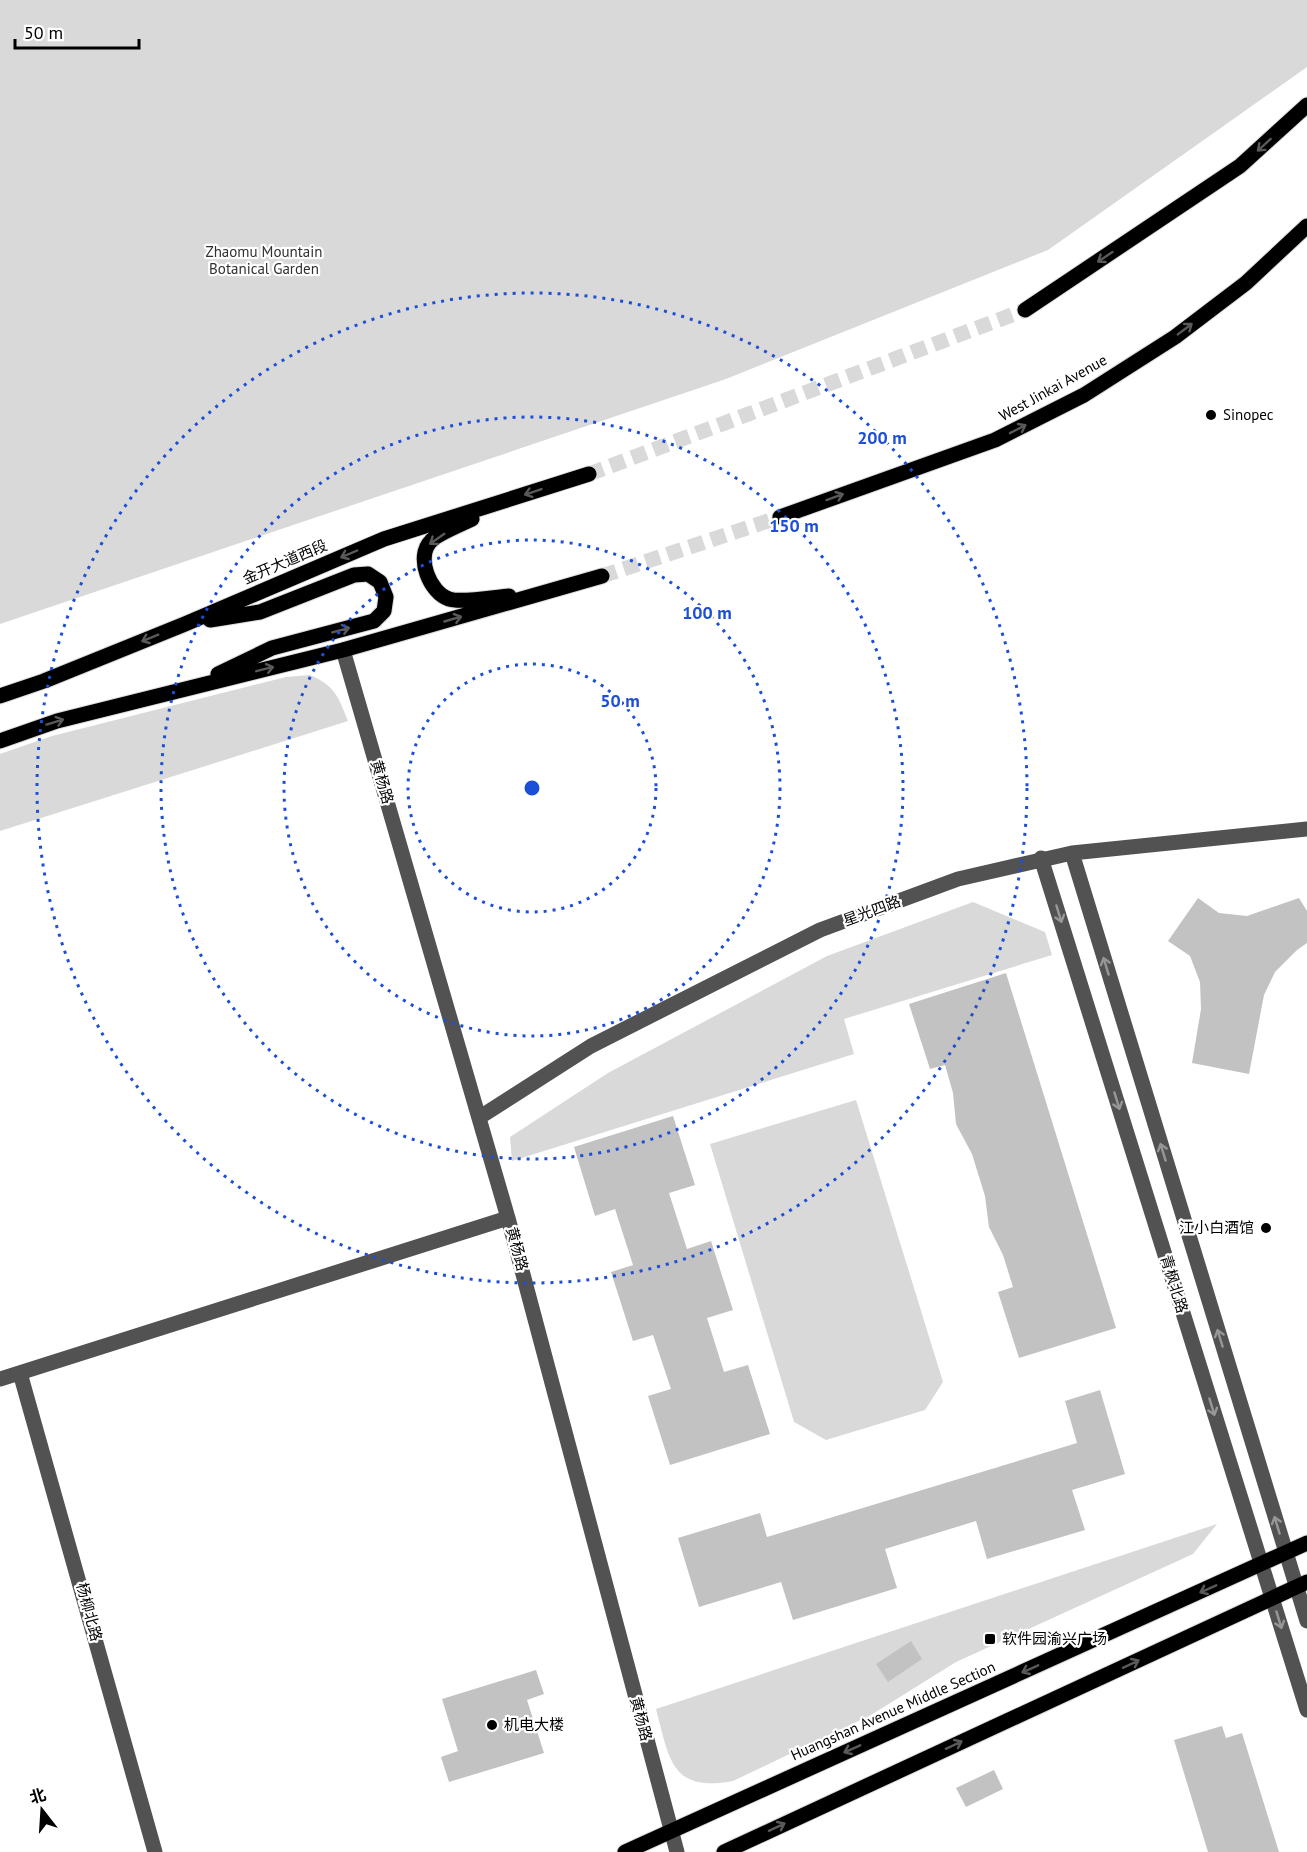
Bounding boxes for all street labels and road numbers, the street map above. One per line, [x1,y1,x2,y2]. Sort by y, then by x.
street label: West Jinkai Avenue [995,350,1110,425]
street label: 金开大道西段 [240,535,330,588]
street label: 黄杨路 [367,758,398,806]
street label: 星光四路 [840,891,903,930]
street label: 黄杨路 [502,1225,532,1273]
street label: 青枫北路 [1157,1252,1192,1315]
street label: 杨柳北路 [73,1580,106,1643]
street label: Huangshan Avenue Middle Section [788,1657,998,1764]
street label: 黄杨路 [626,1695,656,1743]

